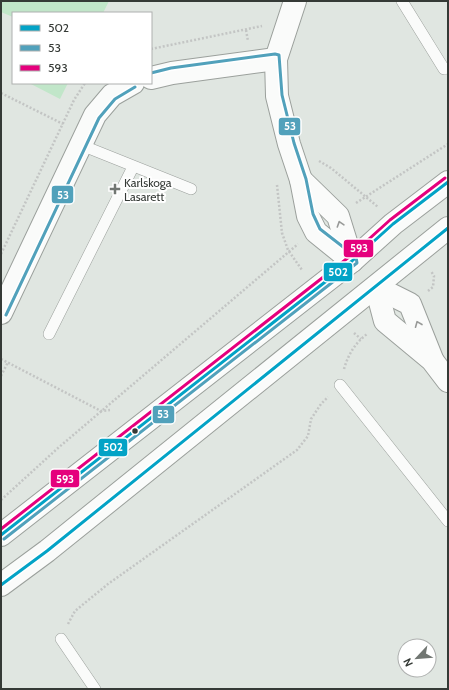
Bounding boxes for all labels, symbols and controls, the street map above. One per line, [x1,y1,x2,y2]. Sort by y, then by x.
legend [12,12,152,84]
text: 502 [48,20,69,35]
text: 53 [48,40,61,55]
text: 593 [48,60,68,75]
line badge: 53 [278,117,301,136]
text: 53 [284,119,296,133]
place label: Karlskoga Lasarett [124,175,172,204]
marker: Karlskoga Lasarett [109,183,121,195]
line badge: 53 [51,185,74,204]
text: 53 [57,188,69,202]
one-way arrow [337,220,345,227]
line badge: 593 [343,239,374,258]
text: 593 [350,241,368,255]
line badge: 502 [323,262,353,282]
text: 502 [328,265,348,279]
one-way arrow [415,321,423,329]
line badge: 53 [152,405,175,424]
text: 53 [157,407,169,421]
unlabelled marker [130,426,140,436]
line badge: 502 [98,438,128,457]
text: 502 [103,440,123,454]
line badge: 593 [50,469,80,488]
text: 593 [56,472,74,486]
north arrow [397,638,437,678]
text: N [400,656,416,669]

